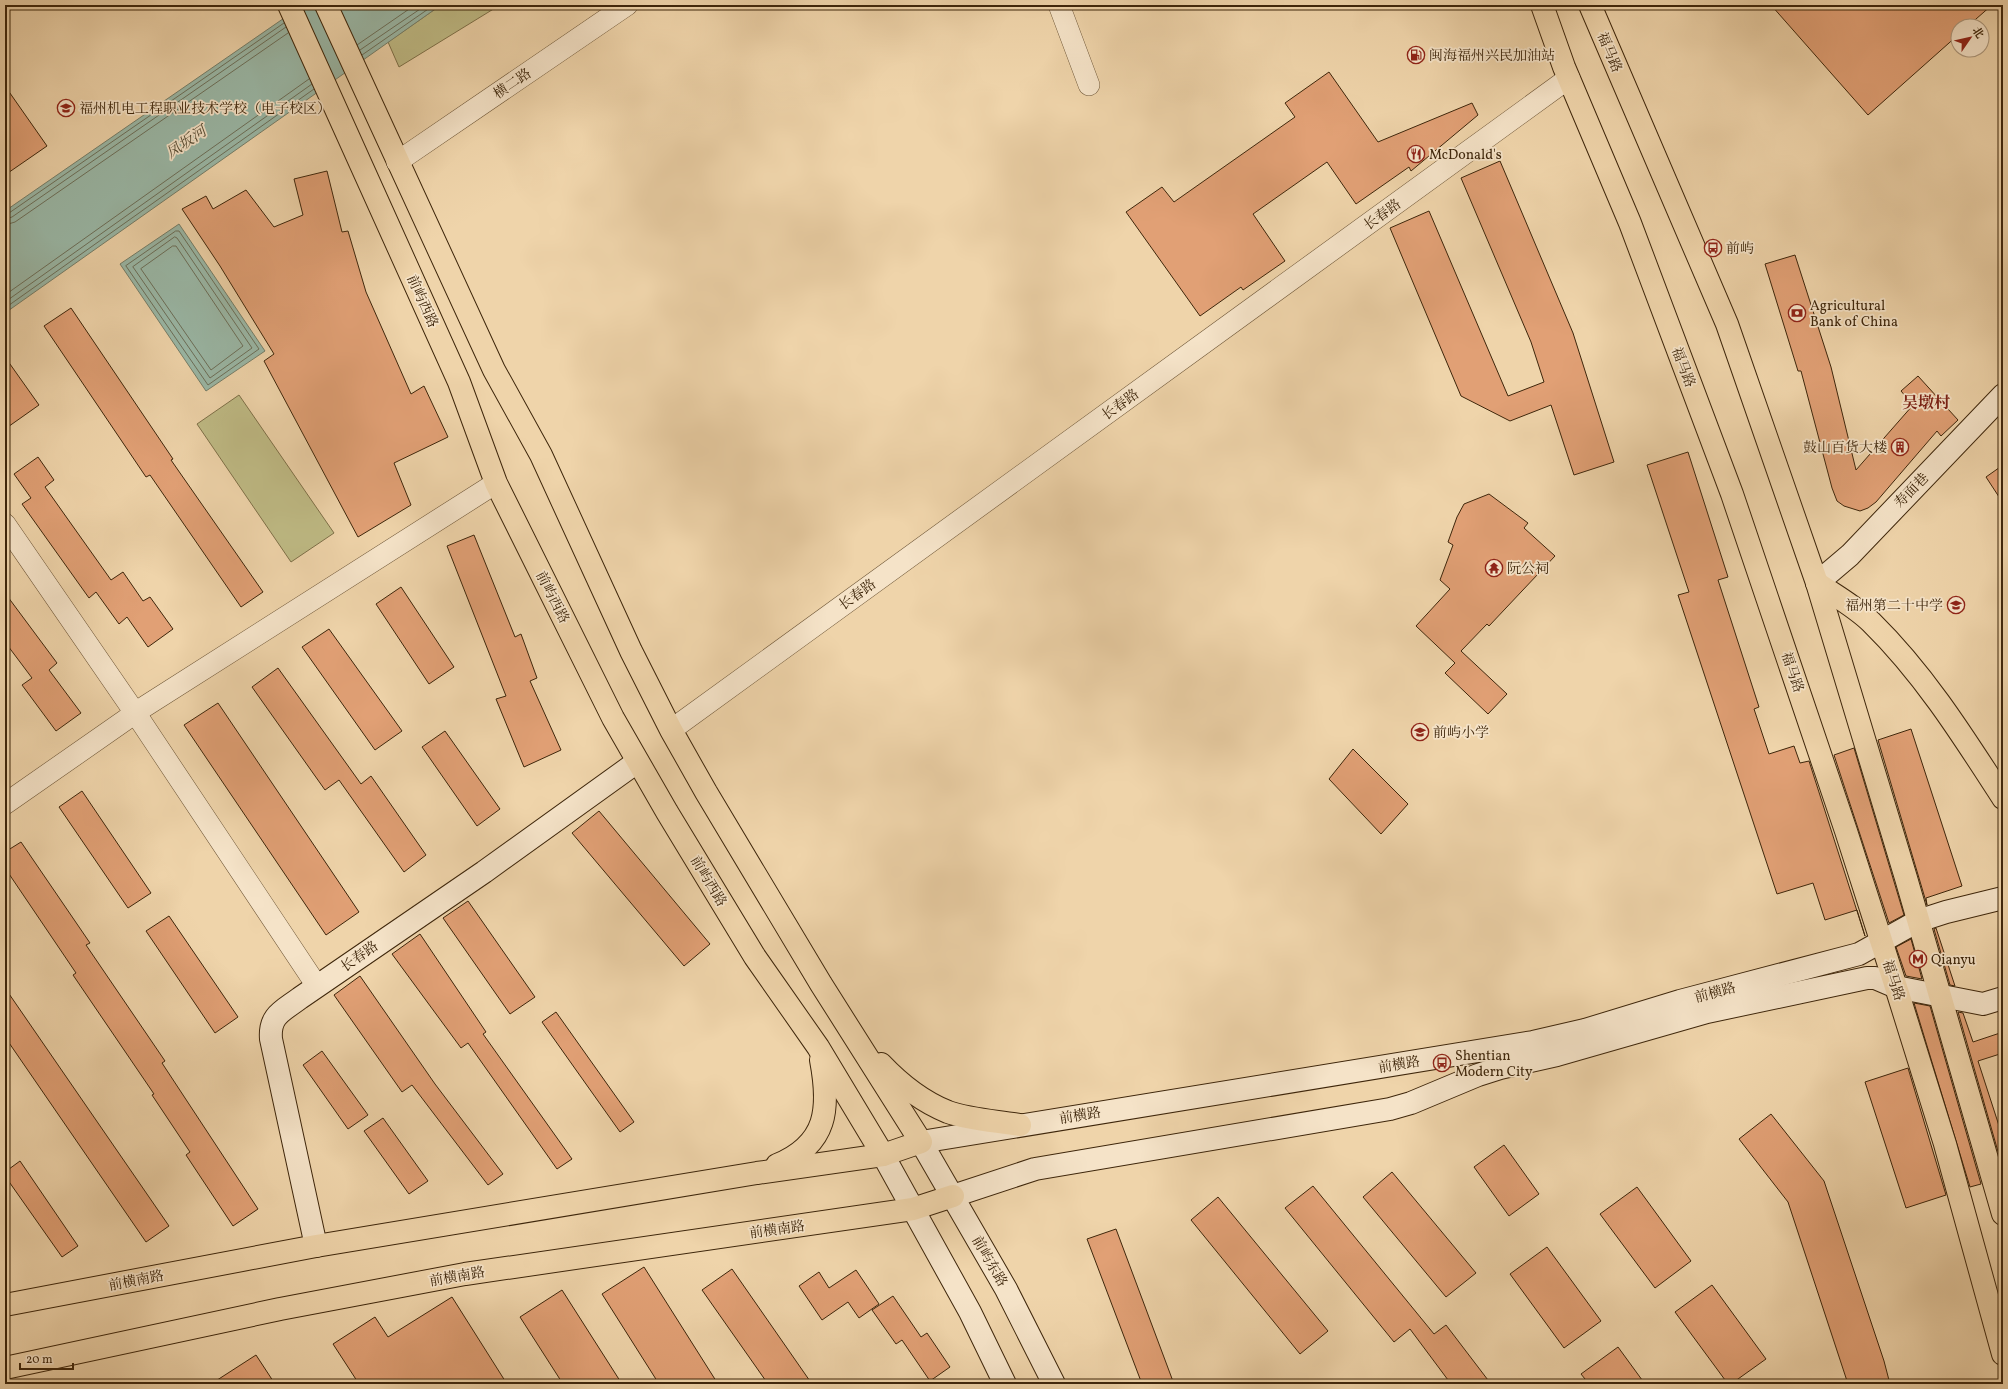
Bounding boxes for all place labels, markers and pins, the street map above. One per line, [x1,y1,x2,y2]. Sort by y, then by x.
fuel station icon: 闽海福州兴民加油站 [1406,45,1426,65]
place label: 闽海福州兴民加油站 [1429,47,1555,66]
school or university icon: 福州机电工程职业技术学校（电子校区） [56,98,76,118]
place label: 福州机电工程职业技术学校（电子校区） [79,100,331,119]
restaurant icon: McDonald's [1406,144,1426,164]
place label: McDonald's [1429,146,1502,165]
bus stop icon: 前屿 [1703,238,1723,258]
place label: 前屿 [1726,240,1754,259]
place label: Agricultural Bank of China [1810,297,1898,332]
bank icon: Agricultural Bank of China [1787,303,1807,323]
building icon: 鼓山百货大楼 [1890,437,1910,457]
place label: 鼓山百货大楼 [1803,439,1887,458]
temple icon: 阮公祠 [1484,558,1504,578]
place label: 阮公祠 [1507,560,1549,579]
school or university icon: 福州第二十中学 [1946,595,1966,615]
place label: 福州第二十中学 [1845,597,1943,616]
school or university icon: 前屿小学 [1410,722,1430,742]
place label: 前屿小学 [1433,724,1489,743]
metro station icon: Qianyu [1908,949,1928,969]
place label: Qianyu [1931,951,1976,970]
place label: Shentian Modern City [1455,1047,1533,1082]
bus stop icon: Shentian Modern City [1432,1053,1452,1073]

